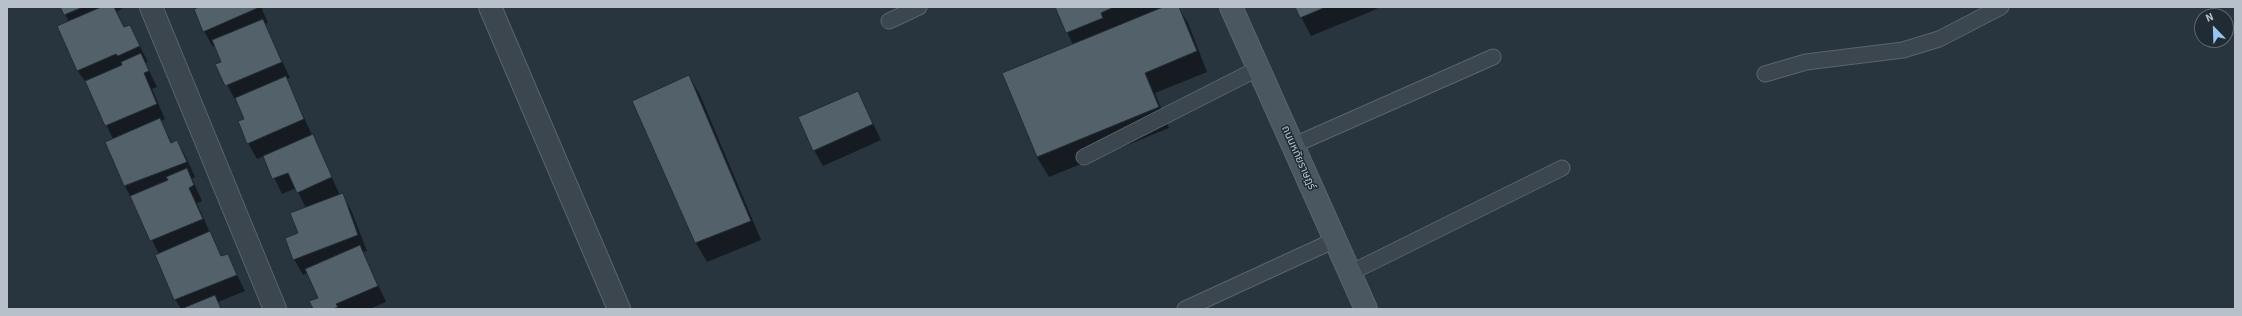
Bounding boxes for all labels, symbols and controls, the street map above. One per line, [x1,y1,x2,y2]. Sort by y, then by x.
north arrow [2194,8,2234,48]
text: N [2203,9,2216,26]
street label: ถนนหทัยราษฎร์ [1278,124,1318,192]

